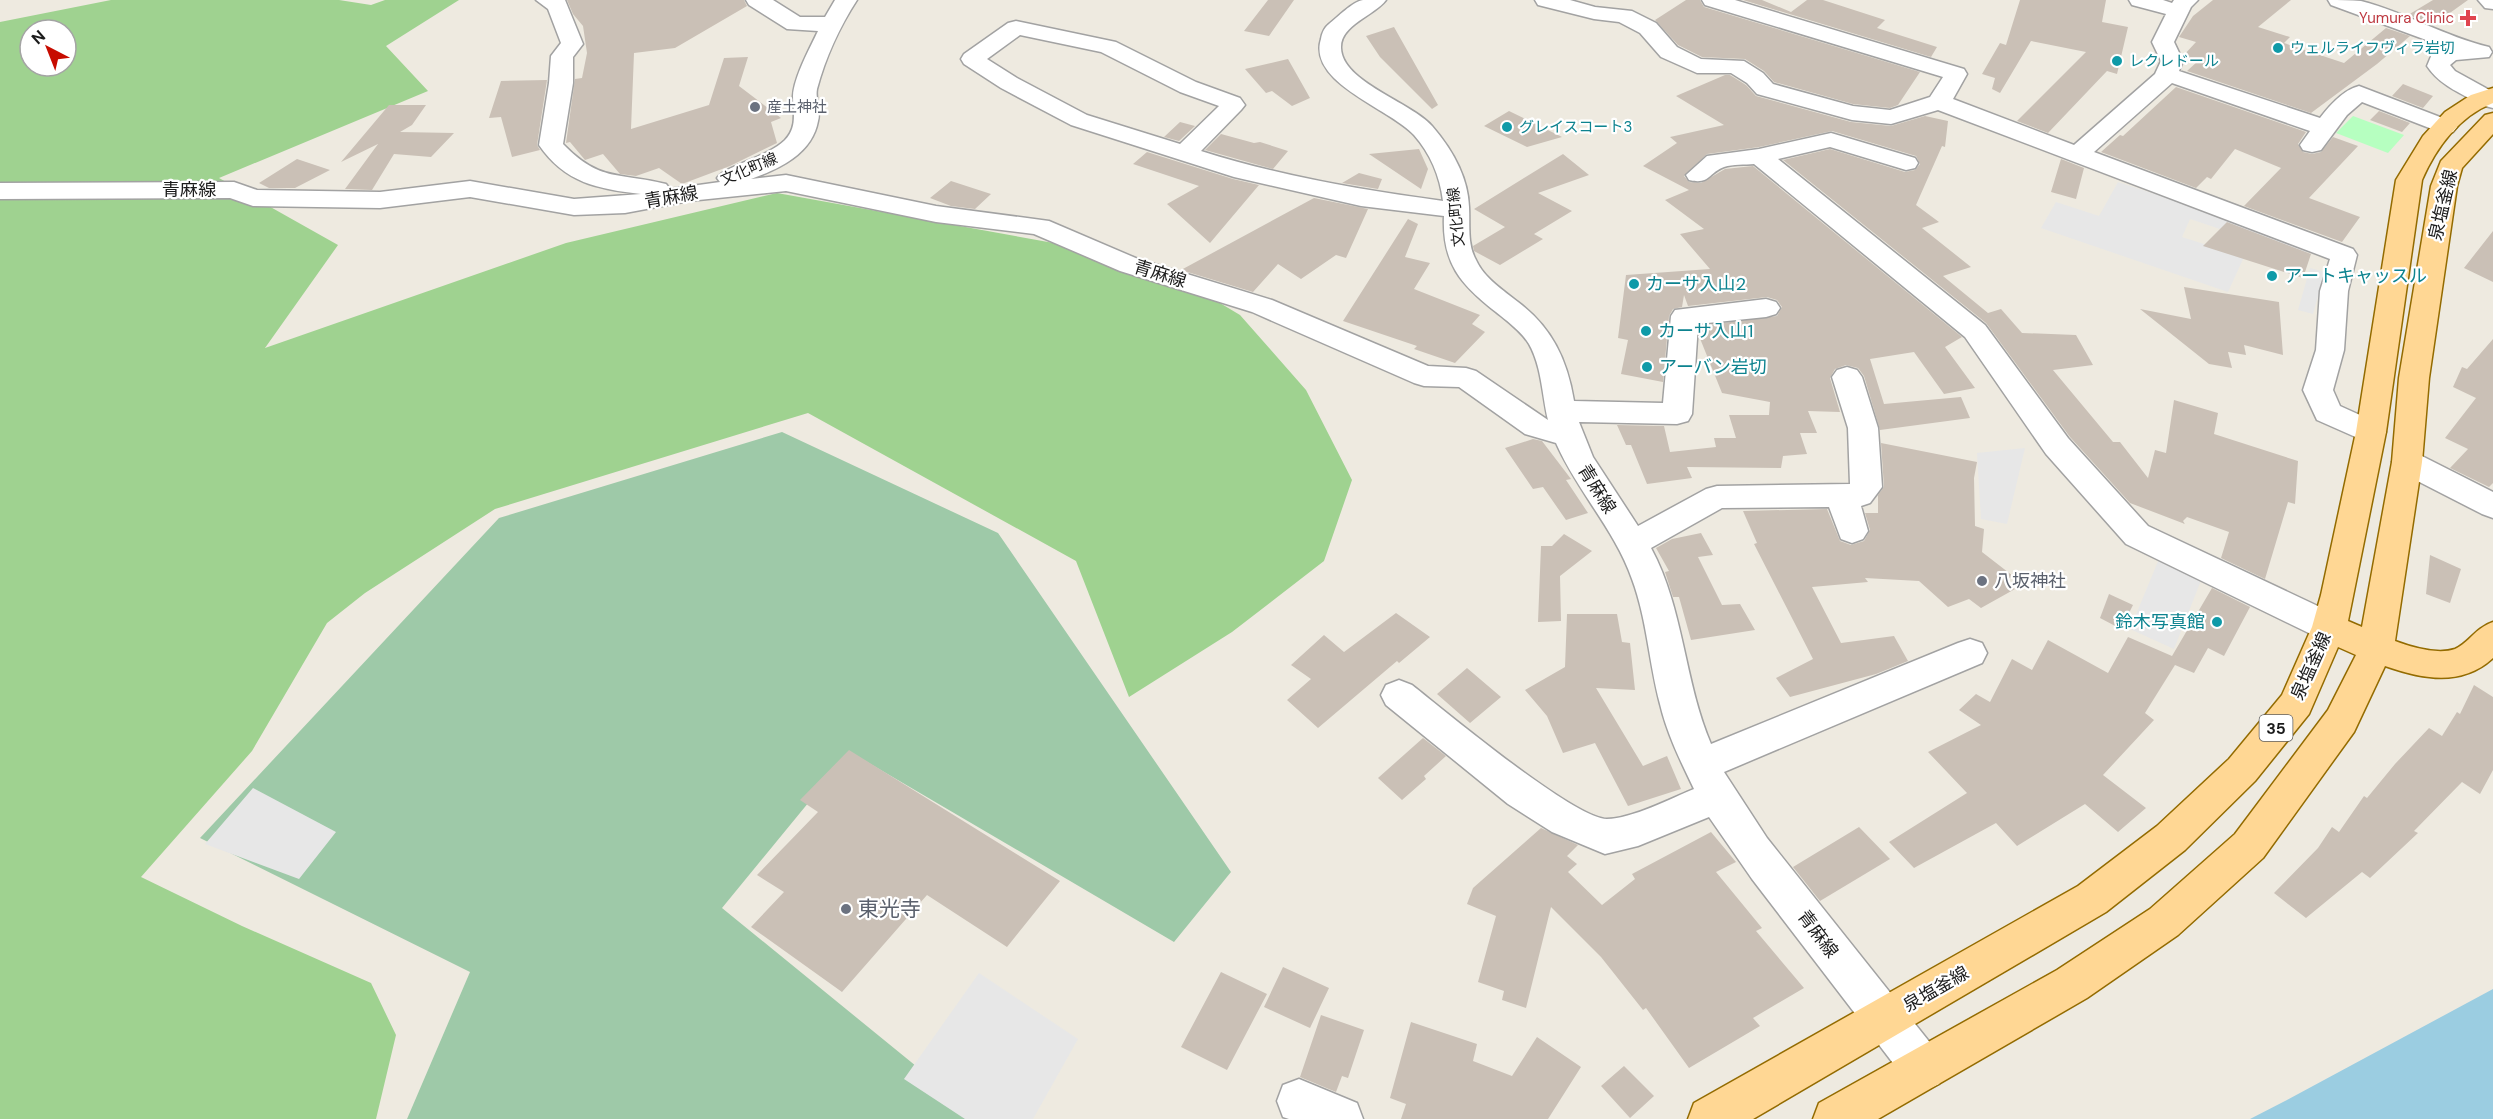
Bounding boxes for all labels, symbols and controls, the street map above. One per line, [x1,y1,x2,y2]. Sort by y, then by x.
place label: Yumura Clinic [2359,8,2454,28]
marker: Yumura Clinic [2459,9,2477,27]
north arrow [18,18,78,78]
text: N [27,26,50,49]
place label: ウェルライフヴィラ岩切 [2290,38,2455,58]
marker: ウェルライフヴィラ岩切 [2271,41,2285,55]
place label: レクレドール [2129,51,2219,71]
marker: レクレドール [2110,54,2124,68]
place label: 産土神社 [767,97,827,117]
marker: 産土神社 [748,100,762,114]
place label: グレイスコート3 [1519,117,1632,137]
marker: グレイスコート3 [1500,120,1514,134]
street label: 文化町線 [717,148,781,190]
street label: 泉塩釜線 [2423,167,2463,243]
street label: 青麻線 [162,178,216,202]
street label: 青麻線 [642,180,700,214]
street label: 文化町線 [1443,186,1469,248]
street label: 青麻線 [1131,255,1189,293]
place label: アートキャッスル [2284,264,2427,288]
marker: アートキャッスル [2265,269,2279,283]
place label: カーサ入山2 [1646,272,1746,296]
marker: カーサ入山2 [1627,277,1641,291]
place label: カーサ入山1 [1658,319,1753,343]
marker: カーサ入山1 [1639,324,1653,338]
place label: アーバン岩切 [1659,355,1767,379]
marker: アーバン岩切 [1640,360,1654,374]
street label: 青麻線 [1573,460,1621,518]
place label: 八坂神社 [1994,569,2066,593]
marker: 八坂神社 [1975,574,1989,588]
place label: 鈴木写真館 [2115,610,2205,634]
marker: 鈴木写真館 [2210,615,2224,629]
street label: 泉塩釜線 [2285,628,2337,704]
road number: 35 [2260,715,2292,741]
place label: 東光寺 [858,895,921,923]
marker: 東光寺 [839,902,853,916]
street label: 青麻線 [1792,905,1844,963]
street label: 泉塩釜線 [1899,961,1973,1017]

